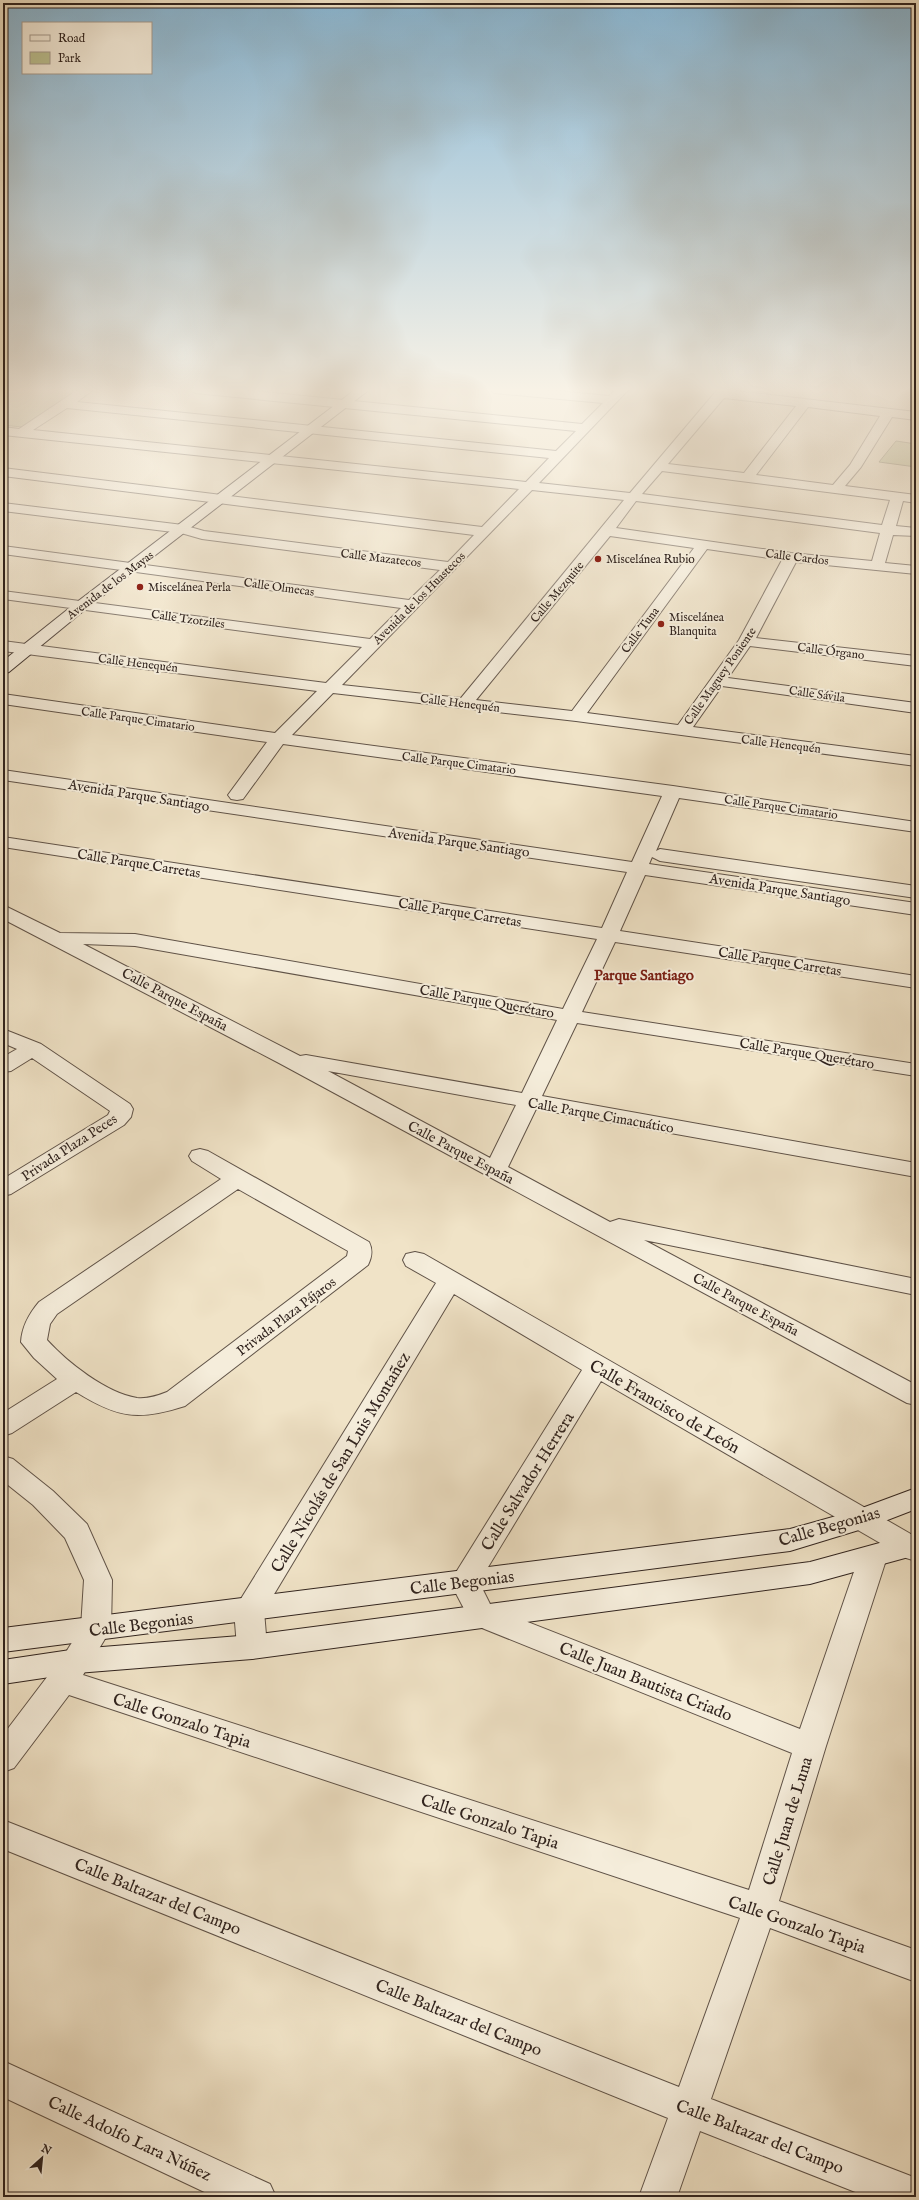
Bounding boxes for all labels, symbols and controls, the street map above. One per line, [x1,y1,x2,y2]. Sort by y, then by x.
legend [22,22,152,74]
text: Road [58,31,86,46]
text: Park [58,51,81,66]
street label: Calle Mazatecos [340,546,422,571]
street label: Calle Cardos [764,546,829,569]
street label: Avenida de los Mayas [63,548,157,624]
street label: Avenida de los Huastecos [369,549,469,648]
place label: Miscelánea Rubio [606,552,695,567]
marker: Miscelánea Rubio [593,554,603,564]
street label: Calle Mezquite [527,558,589,627]
street label: Calle Olmecas [243,575,315,600]
place label: Miscelánea Perla [148,580,232,595]
marker: Miscelánea Perla [135,582,145,592]
street label: Calle Tuna [618,604,663,656]
street label: Calle Tzotziles [150,607,226,632]
place label: Miscelánea Blanquita [669,610,725,640]
marker: Miscelánea Blanquita [656,619,666,629]
street label: Calle Maguey Poniente [681,624,760,728]
street label: Calle Órgano [797,639,866,663]
street label: Calle Henequén [97,651,179,677]
street label: Calle Sávila [788,683,847,706]
street label: Calle Henequén [419,691,501,717]
street label: Calle Parque Cimatario [80,704,196,736]
street label: Calle Henequén [740,732,822,758]
street label: Calle Parque Cimatario [401,749,517,779]
street label: Avenida Parque Santiago [66,776,211,816]
street label: Calle Parque Cimatario [723,792,839,824]
street label: Avenida Parque Santiago [386,824,531,862]
street label: Calle Parque Carretas [76,845,202,883]
street label: Avenida Parque Santiago [707,870,852,910]
street label: Calle Parque Carretas [397,894,523,932]
street label: Calle Parque Carretas [717,943,843,981]
street label: Calle Parque España [118,964,232,1036]
district label: Parque Santiago [594,966,694,985]
street label: Calle Parque Querétaro [418,981,556,1023]
street label: Calle Parque Querétaro [738,1034,876,1074]
street label: Calle Parque Cimacuático [526,1094,676,1138]
street label: Privada Plaza Peces [18,1110,121,1186]
street label: Calle Parque España [404,1117,518,1189]
street label: Calle Parque España [689,1269,803,1341]
street label: Privada Plaza Pájaros [233,1273,340,1360]
street label: Calle Nicolás de San Luis Montañez [267,1349,416,1577]
street label: Calle Francisco de León [585,1356,743,1459]
street label: Calle Salvador Herrera [477,1408,580,1555]
street label: Calle Begonias [776,1503,883,1552]
street label: Calle Begonias [409,1567,515,1600]
street label: Calle Begonias [88,1609,194,1642]
street label: Calle Juan Bautista Criado [556,1638,735,1727]
street label: Calle Gonzalo Tapia [110,1689,254,1754]
street label: Calle Juan de Luna [759,1754,818,1888]
street label: Calle Gonzalo Tapia [418,1790,562,1855]
street label: Calle Baltazar del Campo [71,1854,244,1940]
street label: Calle Gonzalo Tapia [725,1892,869,1959]
street label: Calle Baltazar del Campo [372,1975,545,2061]
street label: Calle Adolfo Lara Núñez [45,2091,215,2185]
street label: Calle Baltazar del Campo [673,2096,846,2179]
north arrow [22,2138,62,2178]

